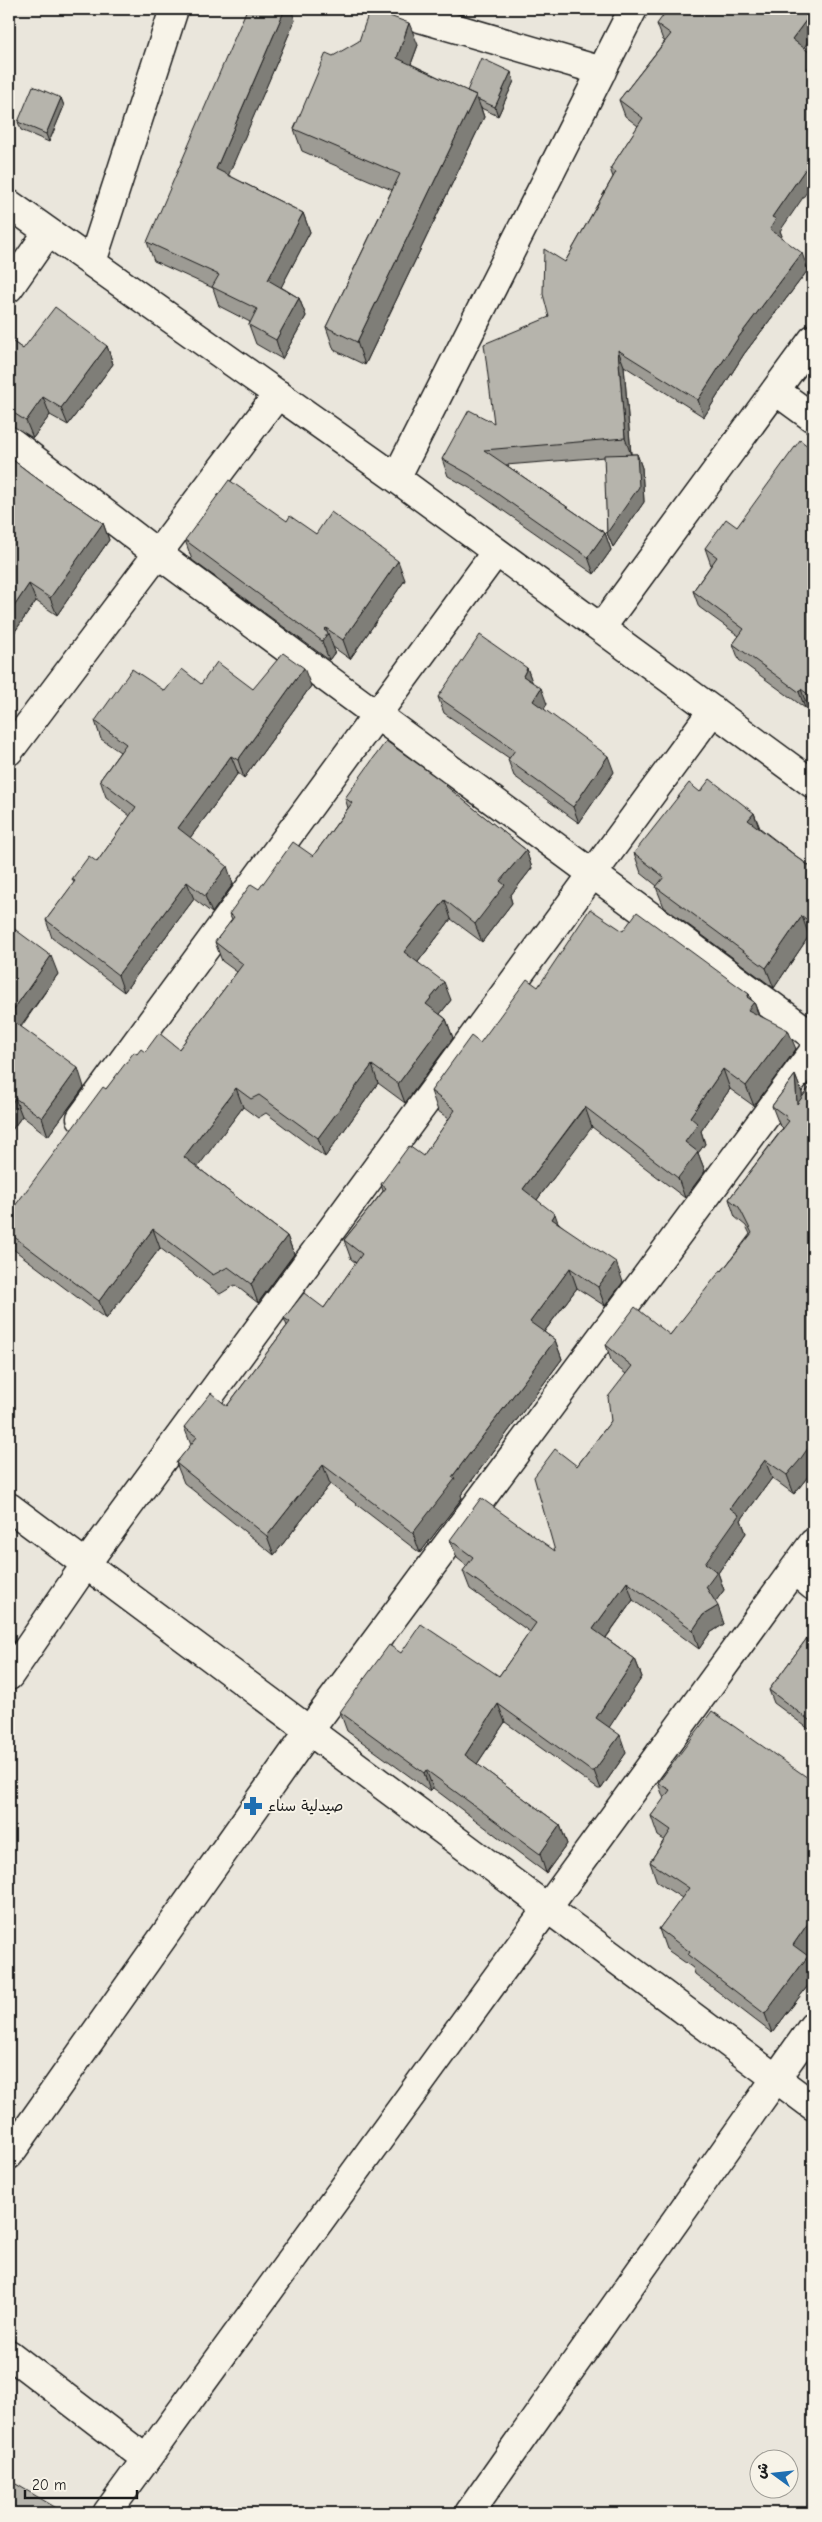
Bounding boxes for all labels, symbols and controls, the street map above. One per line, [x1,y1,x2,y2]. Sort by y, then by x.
pharmacy icon: صيدلية سناء [242,1795,264,1817]
place label: صيدلية سناء [268,1797,343,1815]
north arrow [750,2450,800,2500]
text: ش [752,2461,772,2480]
scale bar [25,2467,138,2499]
text: 20 m [32,2476,66,2494]

